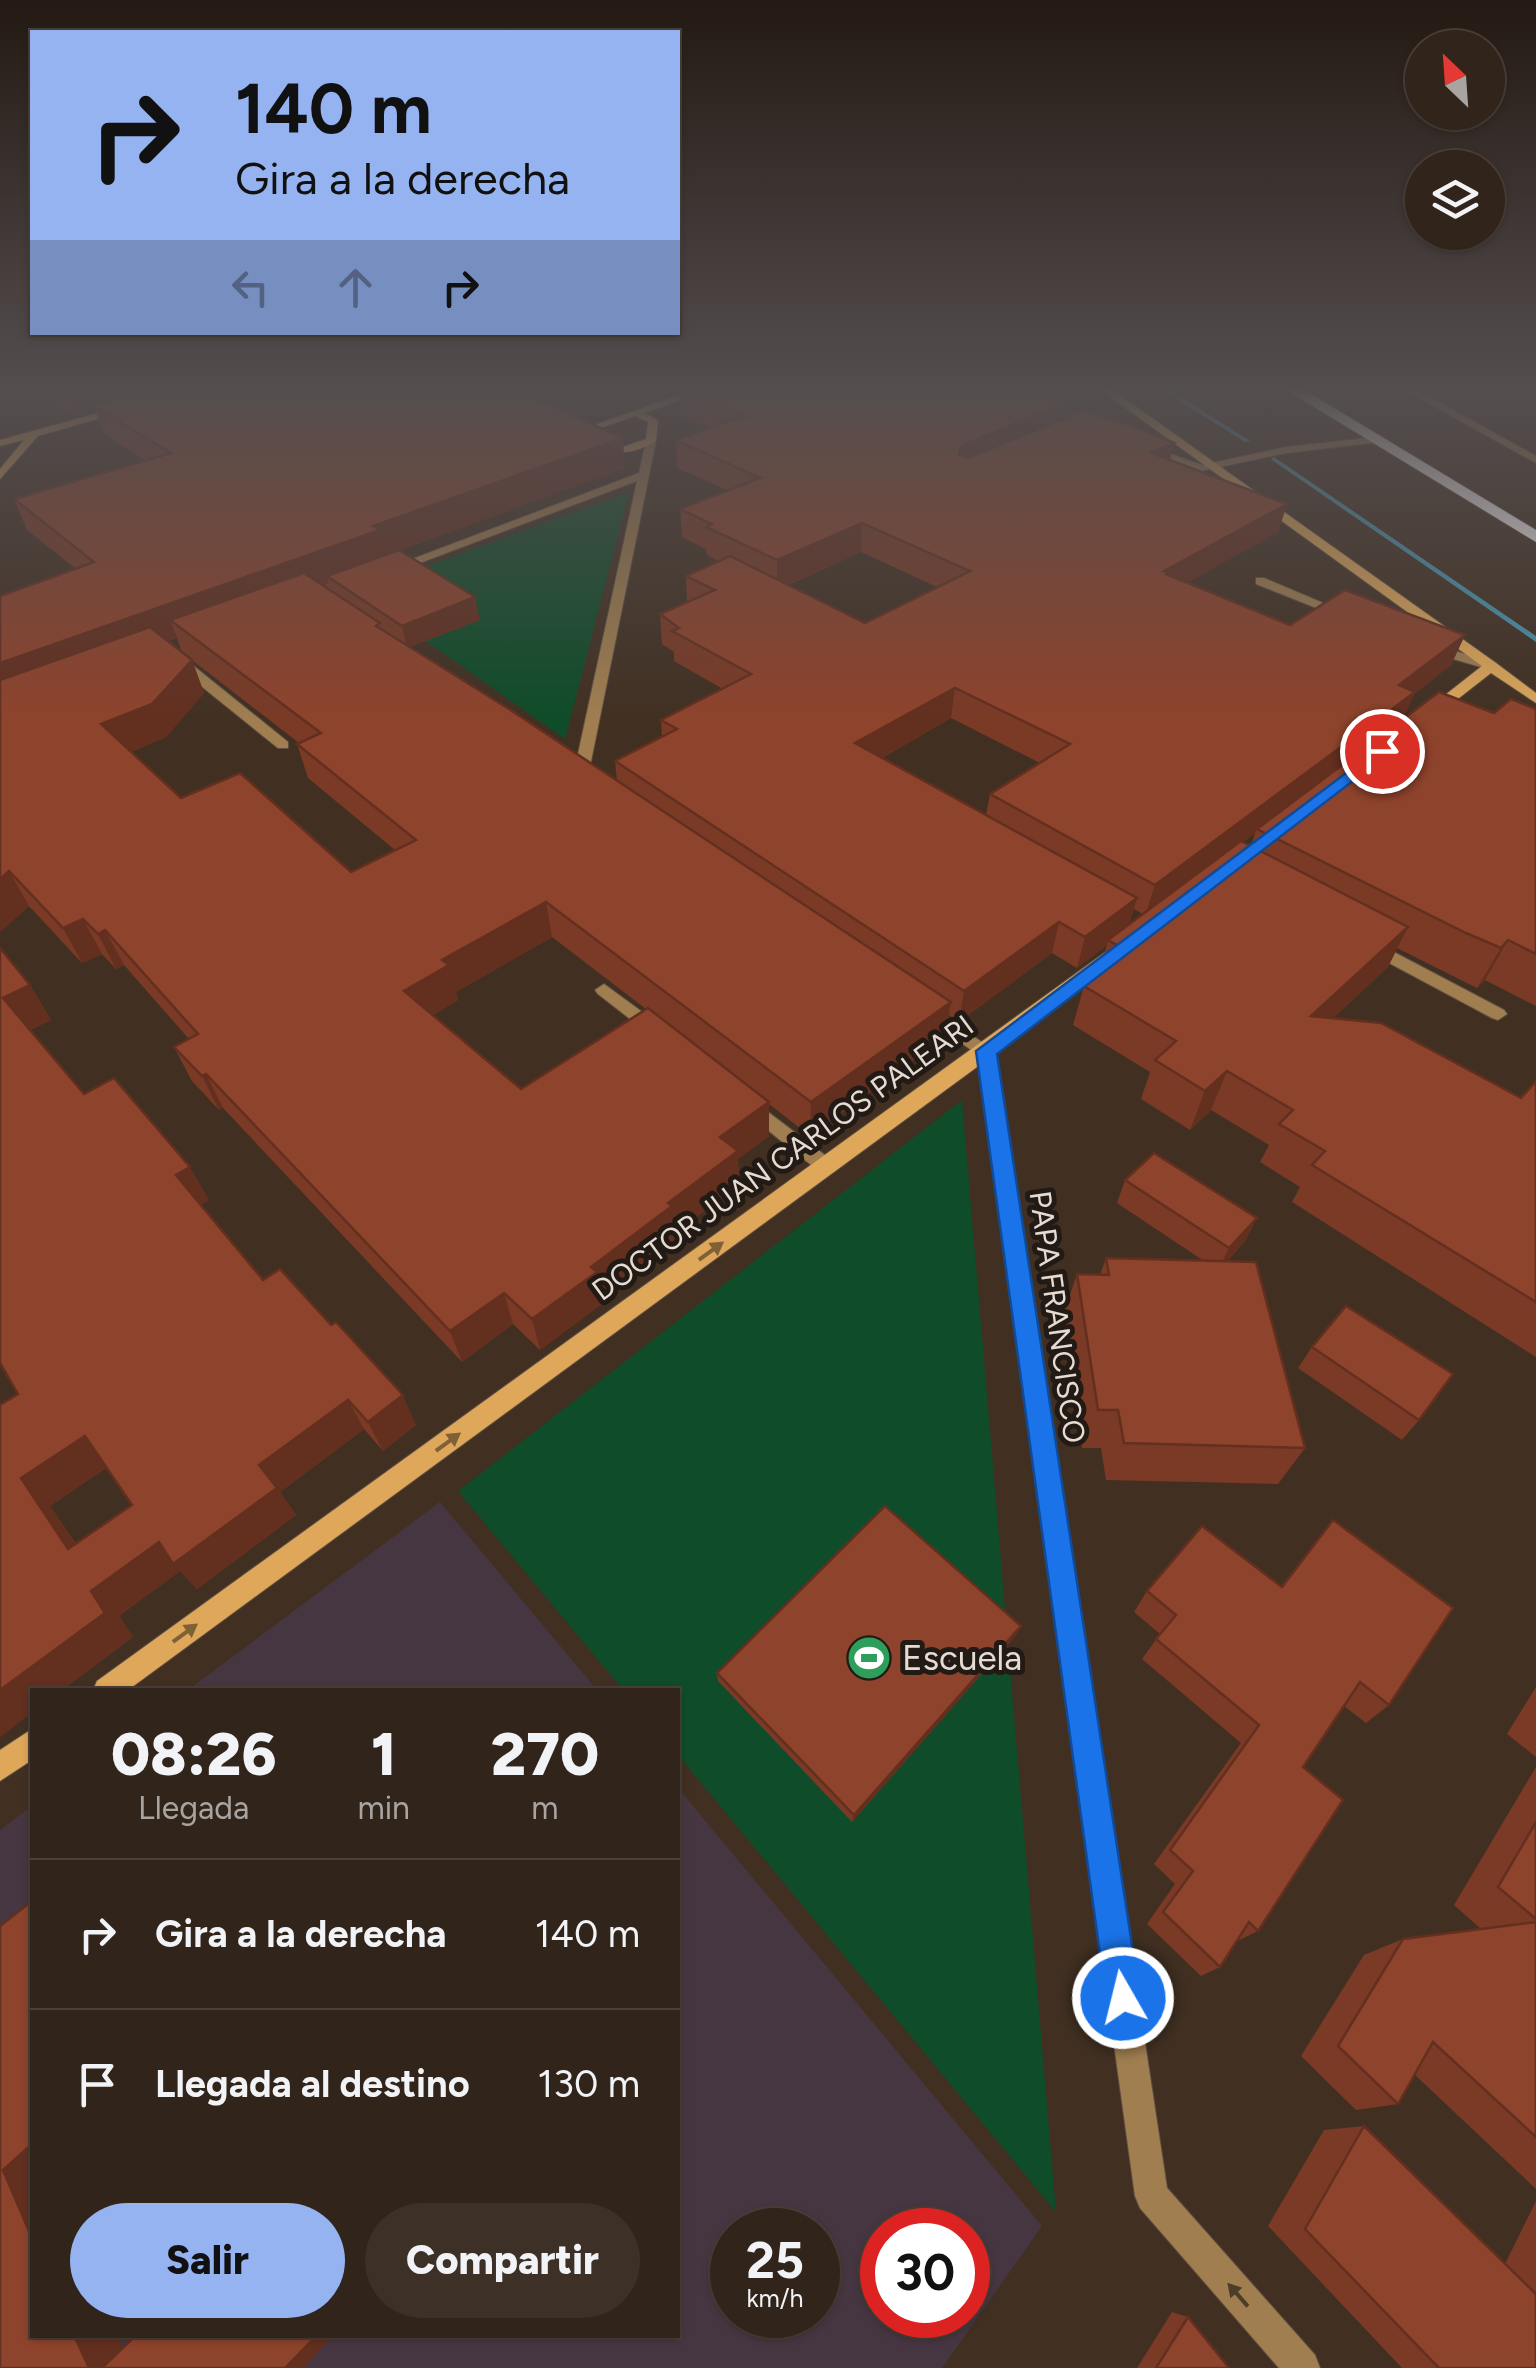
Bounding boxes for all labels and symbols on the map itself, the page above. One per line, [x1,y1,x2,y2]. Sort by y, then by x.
north arrow [1405,30,1505,130]
pin [1340,709,1425,794]
street label: DOCTOR JUAN CARLOS PALEARI [585,1007,981,1308]
street label: PAPA FRANCISCO [1021,1188,1094,1446]
one-way arrow [697,1242,724,1261]
one-way arrow [434,1432,461,1452]
one-way arrow [171,1623,198,1643]
sports icon: Escuela [846,1635,892,1681]
place label: Escuela [902,1637,1022,1679]
position arrow [1071,1946,1175,2050]
speed limit sign: 30 [860,2208,990,2338]
one-way arrow [1227,2282,1249,2307]

